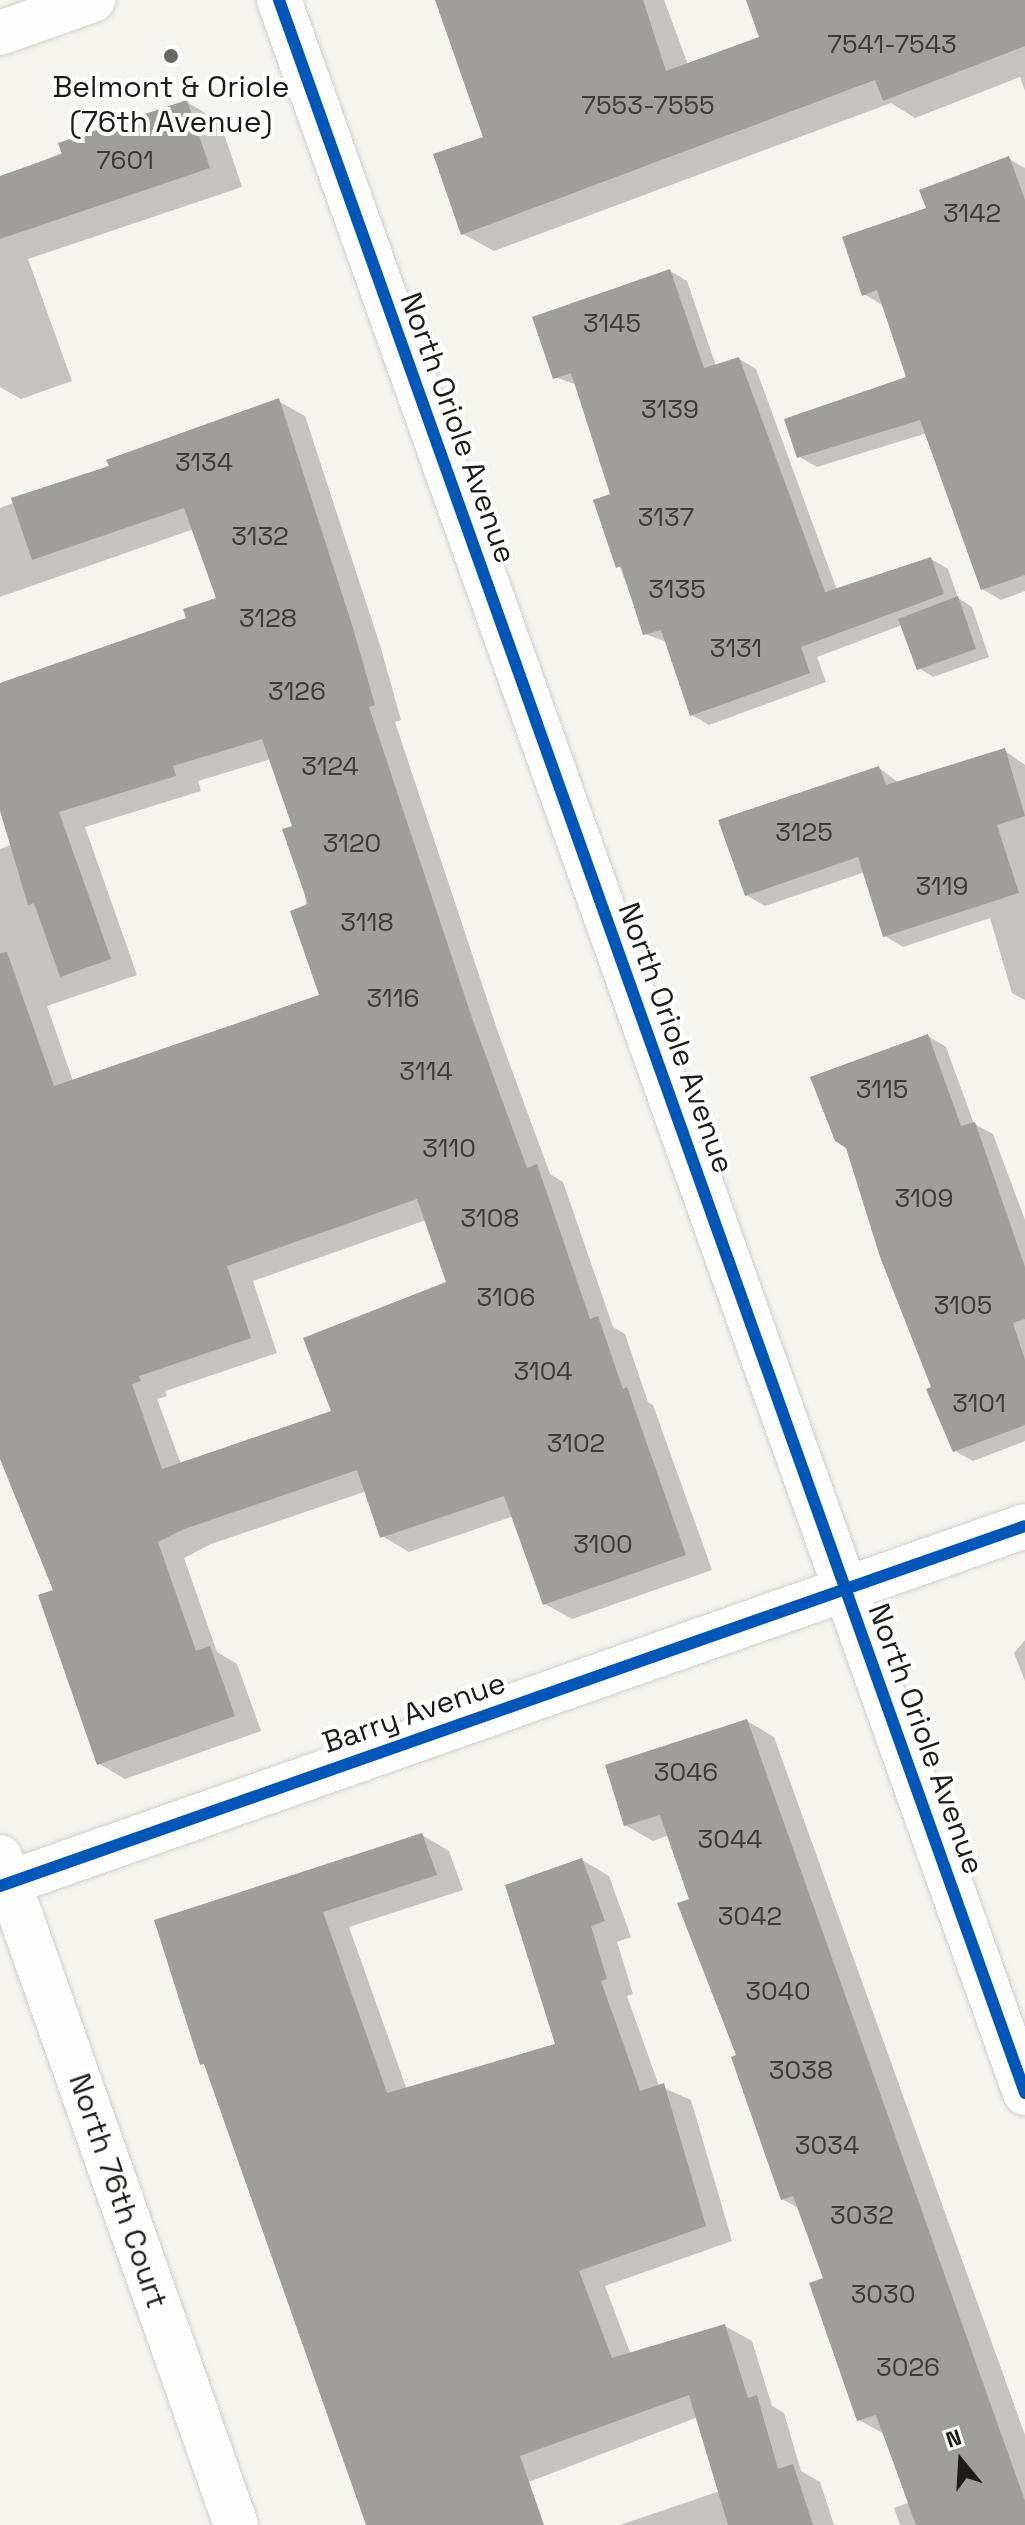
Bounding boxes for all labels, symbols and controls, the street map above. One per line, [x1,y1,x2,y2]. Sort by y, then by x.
house number: 7541-7543 [827,29,957,61]
marker: Belmont & Oriole (76th Avenue) [162,47,180,65]
place label: Belmont & Oriole (76th Avenue) [53,69,289,140]
house number: 7553-7555 [581,90,715,122]
house number: 7601 [96,145,154,177]
house number: 3142 [943,198,1001,230]
street label: North Oriole Avenue [392,288,524,568]
house number: 3145 [583,308,641,340]
house number: 3139 [641,394,699,426]
house number: 3134 [175,447,233,479]
house number: 3137 [638,502,694,534]
house number: 3132 [231,521,289,553]
house number: 3135 [648,574,706,606]
house number: 3128 [239,603,297,635]
house number: 3131 [710,633,762,665]
house number: 3126 [268,676,326,708]
house number: 3124 [301,751,359,783]
house number: 3125 [775,817,833,849]
house number: 3120 [323,828,381,860]
house number: 3119 [916,871,968,903]
street label: North Oriole Avenue [610,898,742,1178]
house number: 3118 [340,907,394,939]
house number: 3116 [367,983,419,1015]
house number: 3114 [399,1056,453,1088]
house number: 3115 [856,1074,908,1106]
house number: 3110 [422,1133,476,1165]
house number: 3109 [895,1183,953,1215]
house number: 3108 [460,1203,520,1235]
house number: 3106 [477,1282,535,1314]
house number: 3105 [934,1290,992,1322]
house number: 3104 [513,1356,573,1388]
house number: 3101 [952,1388,1006,1420]
house number: 3102 [547,1428,605,1460]
house number: 3100 [573,1529,633,1561]
street label: North Oriole Avenue [860,1599,992,1879]
street label: Barry Avenue [318,1665,510,1761]
house number: 3046 [654,1757,718,1789]
house number: 3044 [698,1824,762,1856]
house number: 3042 [718,1901,782,1933]
house number: 3040 [745,1976,811,2008]
house number: 3038 [769,2055,833,2087]
street label: North 76th Court [61,2069,175,2313]
house number: 3034 [795,2130,859,2162]
house number: 3032 [830,2200,894,2232]
house number: 3030 [851,2279,915,2311]
house number: 3026 [876,2352,940,2384]
north arrow [921,2421,1001,2501]
text: N [942,2423,965,2454]

